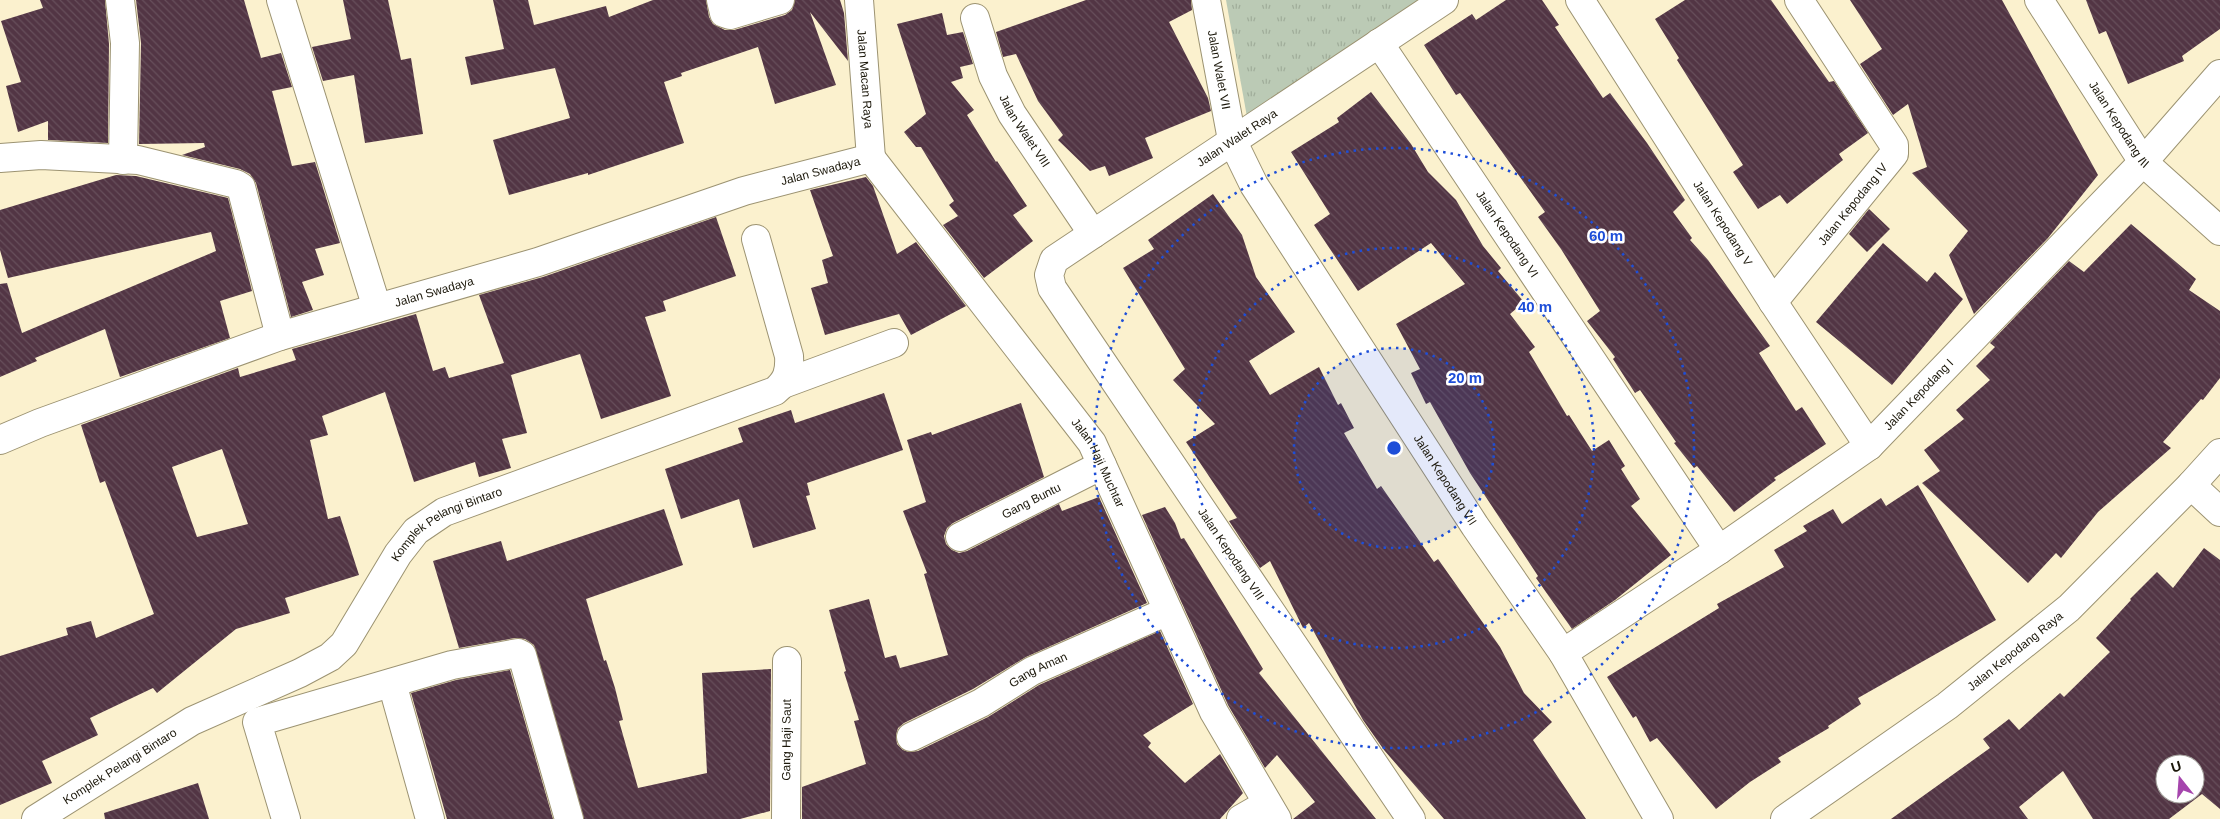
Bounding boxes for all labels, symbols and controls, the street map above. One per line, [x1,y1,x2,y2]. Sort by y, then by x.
street label: Jalan Macan Raya [854,29,876,129]
street label: Jalan Walet VII [1205,29,1233,111]
street label: Jalan Kepodang III [2086,79,2152,171]
street label: Jalan Walet VIII [996,92,1053,170]
street label: Jalan Walet Raya [1194,106,1280,170]
street label: Jalan Swadaya [779,154,862,188]
street label: Jalan Kepodang IV [1815,161,1890,248]
street label: Jalan Kepodang V [1690,178,1755,268]
street label: Jalan Kepodang VI [1473,188,1541,280]
text: 60 m [1589,227,1623,244]
street label: Jalan Swadaya [393,274,475,310]
text: 40 m [1518,298,1552,315]
street label: Jalan Kepodang I [1881,356,1956,433]
text: 20 m [1448,369,1482,386]
street label: Jalan Haji Muchtar [1068,415,1127,510]
street label: Jalan Kepodang VII [1411,432,1480,528]
centre of rings [1385,439,1403,457]
street label: Gang Buntu [1000,480,1063,522]
street label: Komplek Pelangi Bintaro [388,484,504,564]
street label: Jalan Kepodang VIII [1195,505,1267,603]
street label: Jalan Kepodang Raya [1965,609,2066,694]
street label: Gang Aman [1006,649,1069,691]
street label: Gang Haji Saut [779,699,794,781]
street label: Komplek Pelangi Bintaro [60,725,180,807]
north arrow [2155,754,2205,804]
text: U [2169,757,2183,776]

